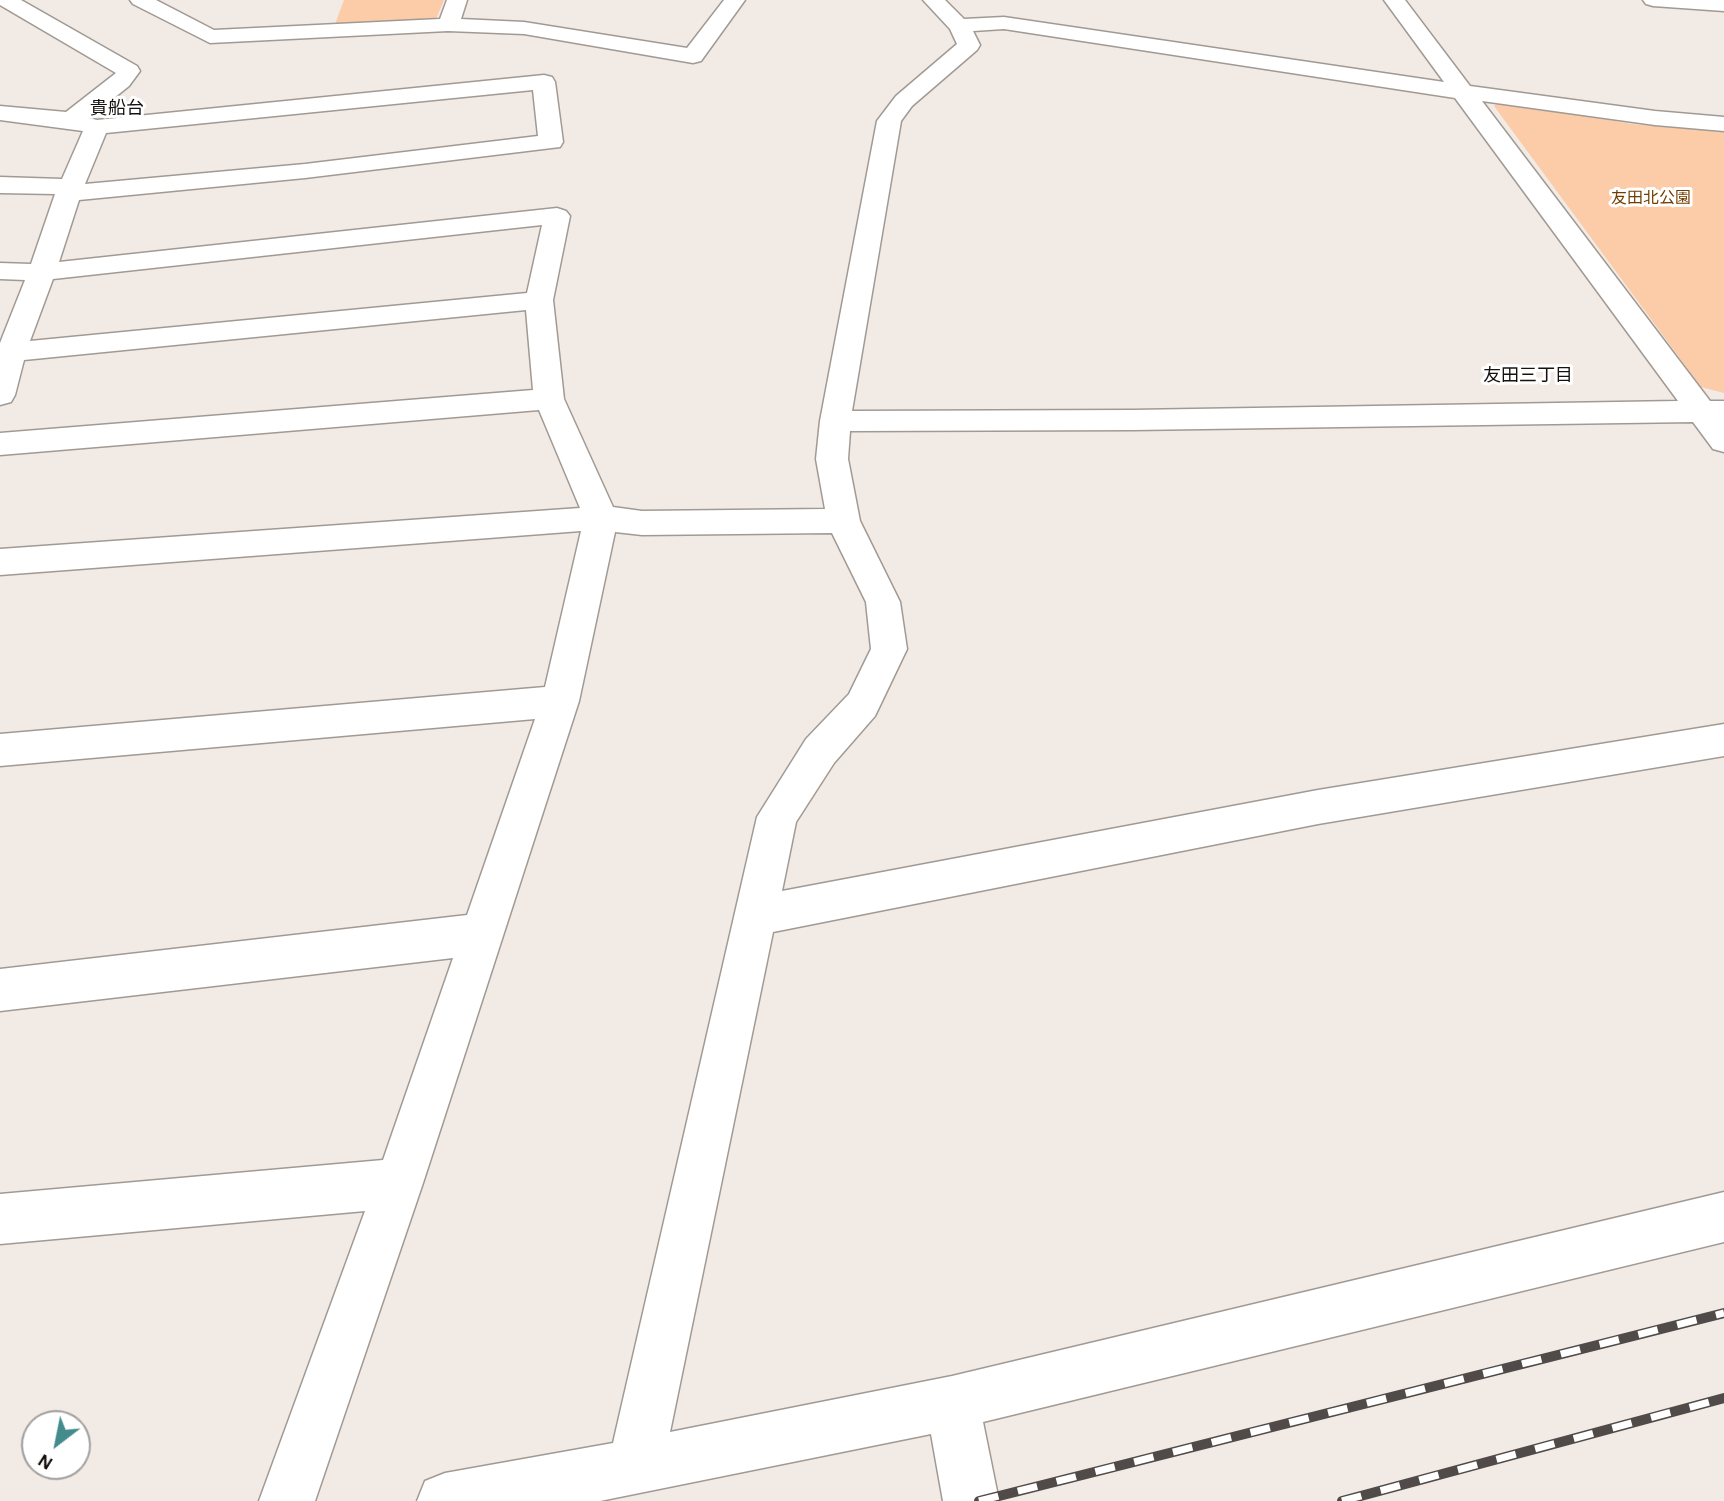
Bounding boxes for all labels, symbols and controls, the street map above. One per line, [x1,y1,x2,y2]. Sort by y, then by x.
district label: 貴船台 [90,98,144,120]
park label: 友田北公園 [1611,188,1691,208]
district label: 友田三丁目 [1483,365,1573,387]
north arrow [21,1410,91,1480]
text: N [35,1450,56,1473]

